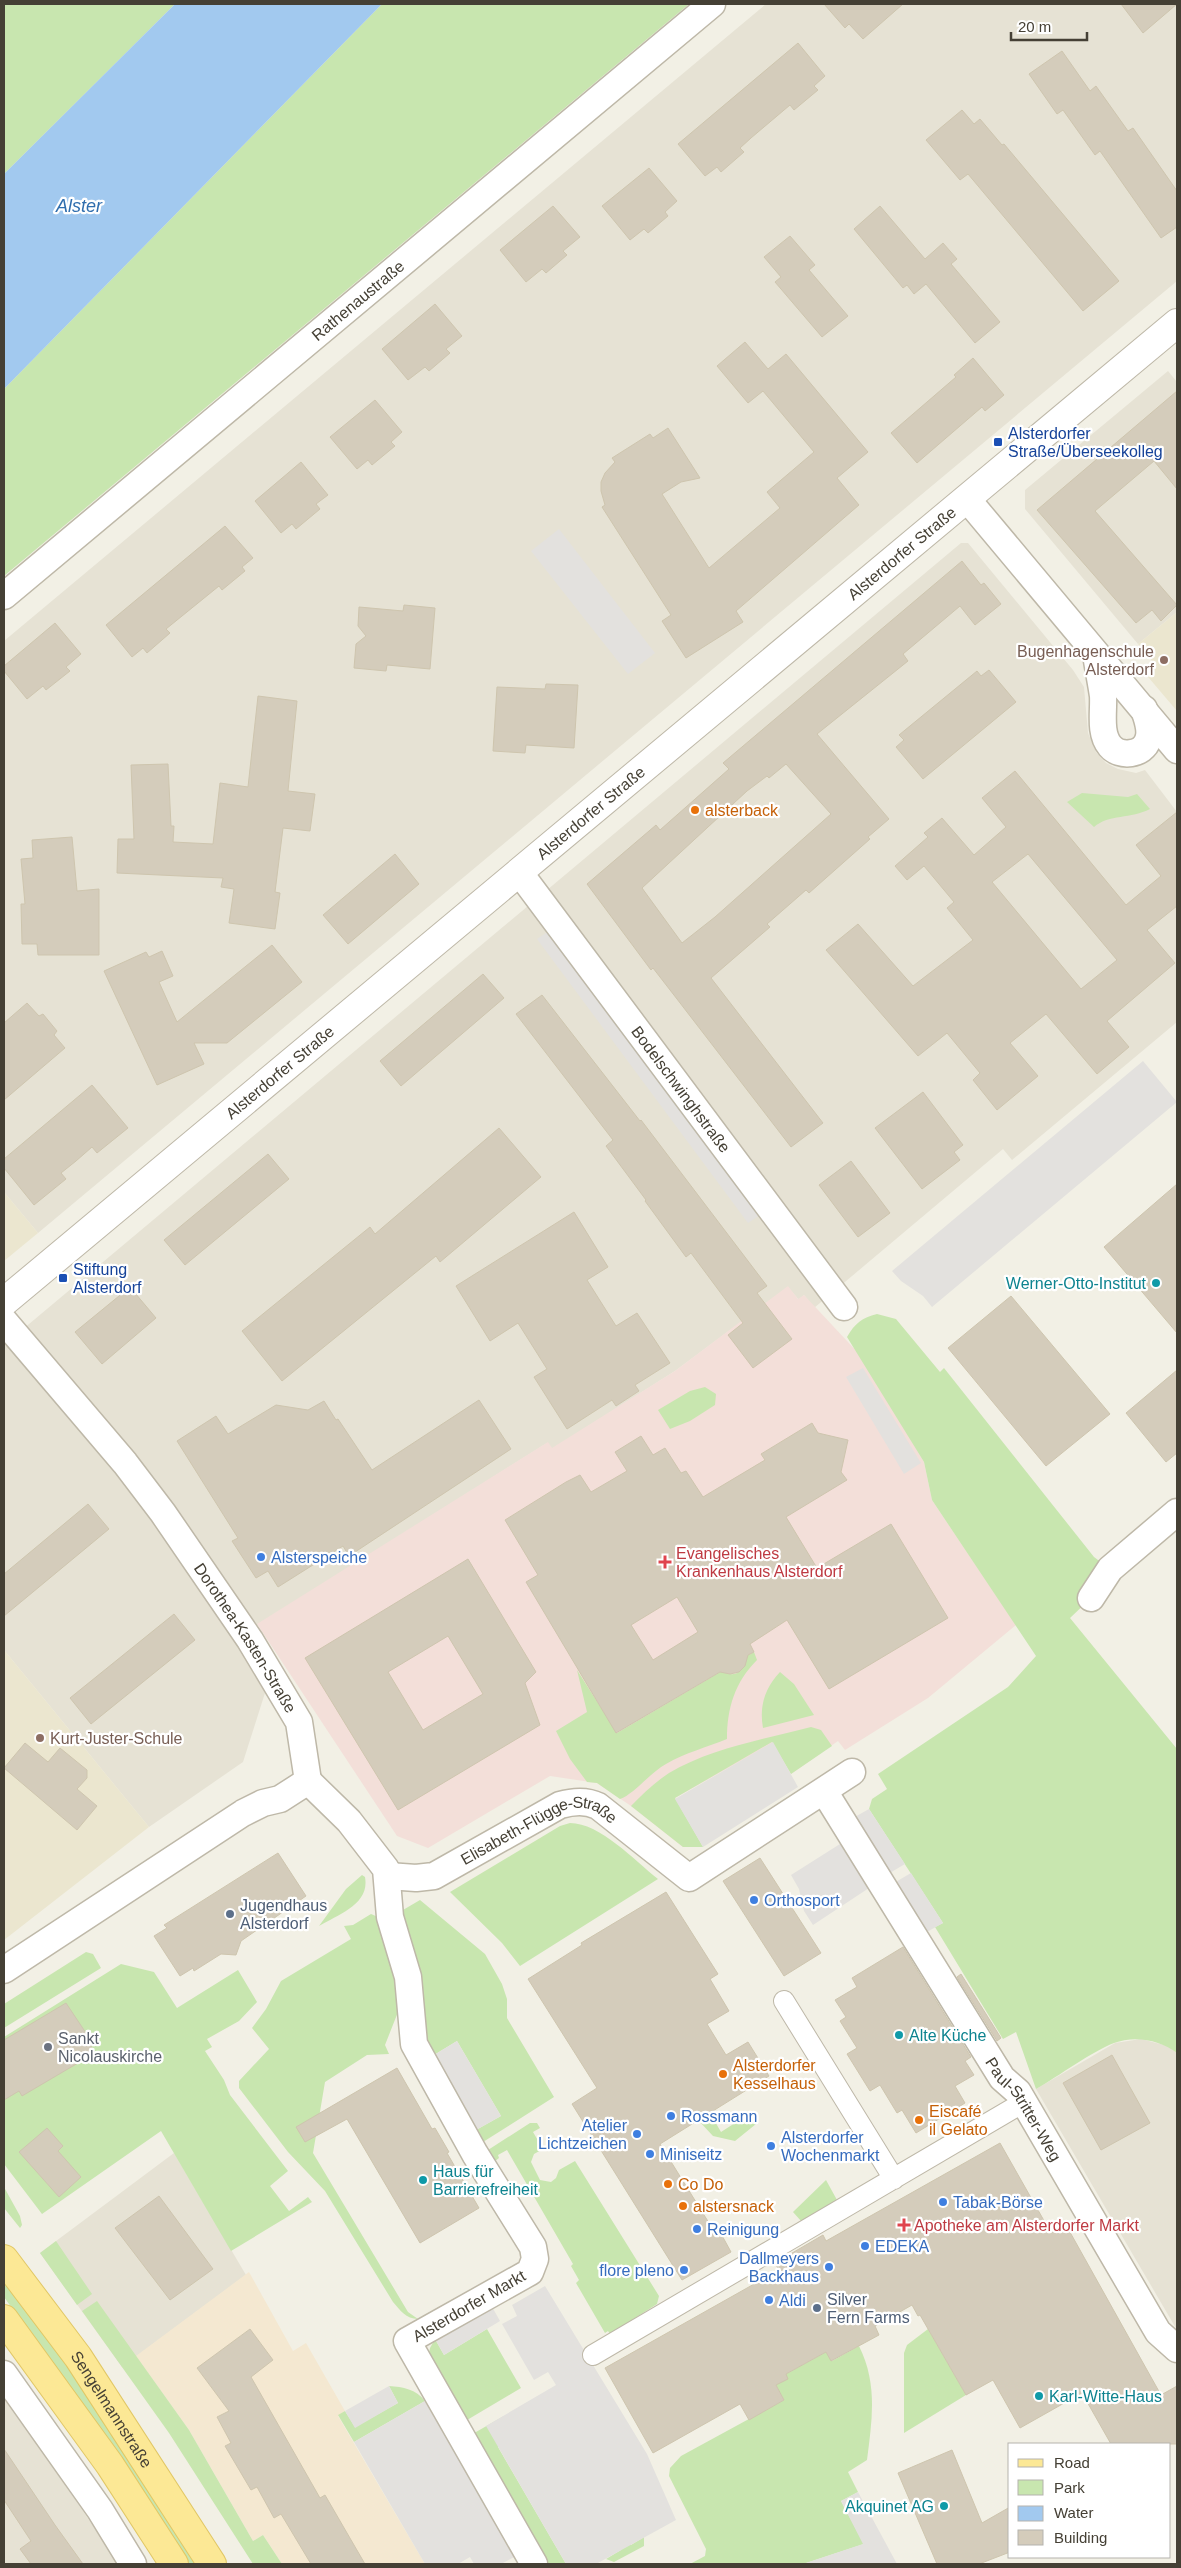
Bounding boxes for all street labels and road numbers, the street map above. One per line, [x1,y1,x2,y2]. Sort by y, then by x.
street label: Rathenaustraße [308,257,407,344]
street label: Alsterdorfer Straße [844,503,959,603]
street label: Alsterdorfer Straße [533,763,648,862]
street label: Alsterdorfer Straße [222,1022,337,1122]
street label: Bodelschwinghstraße [629,1023,734,1156]
street label: Dorothea-Kasten-Straße [191,1560,300,1716]
street label: Elisabeth-Flügge-Straße [458,1793,621,1868]
street label: Paul-Stritter-Weg [983,2054,1065,2164]
street label: Alsterdorfer Markt [410,2267,529,2345]
street label: Sengelmannstraße [68,2348,156,2471]

